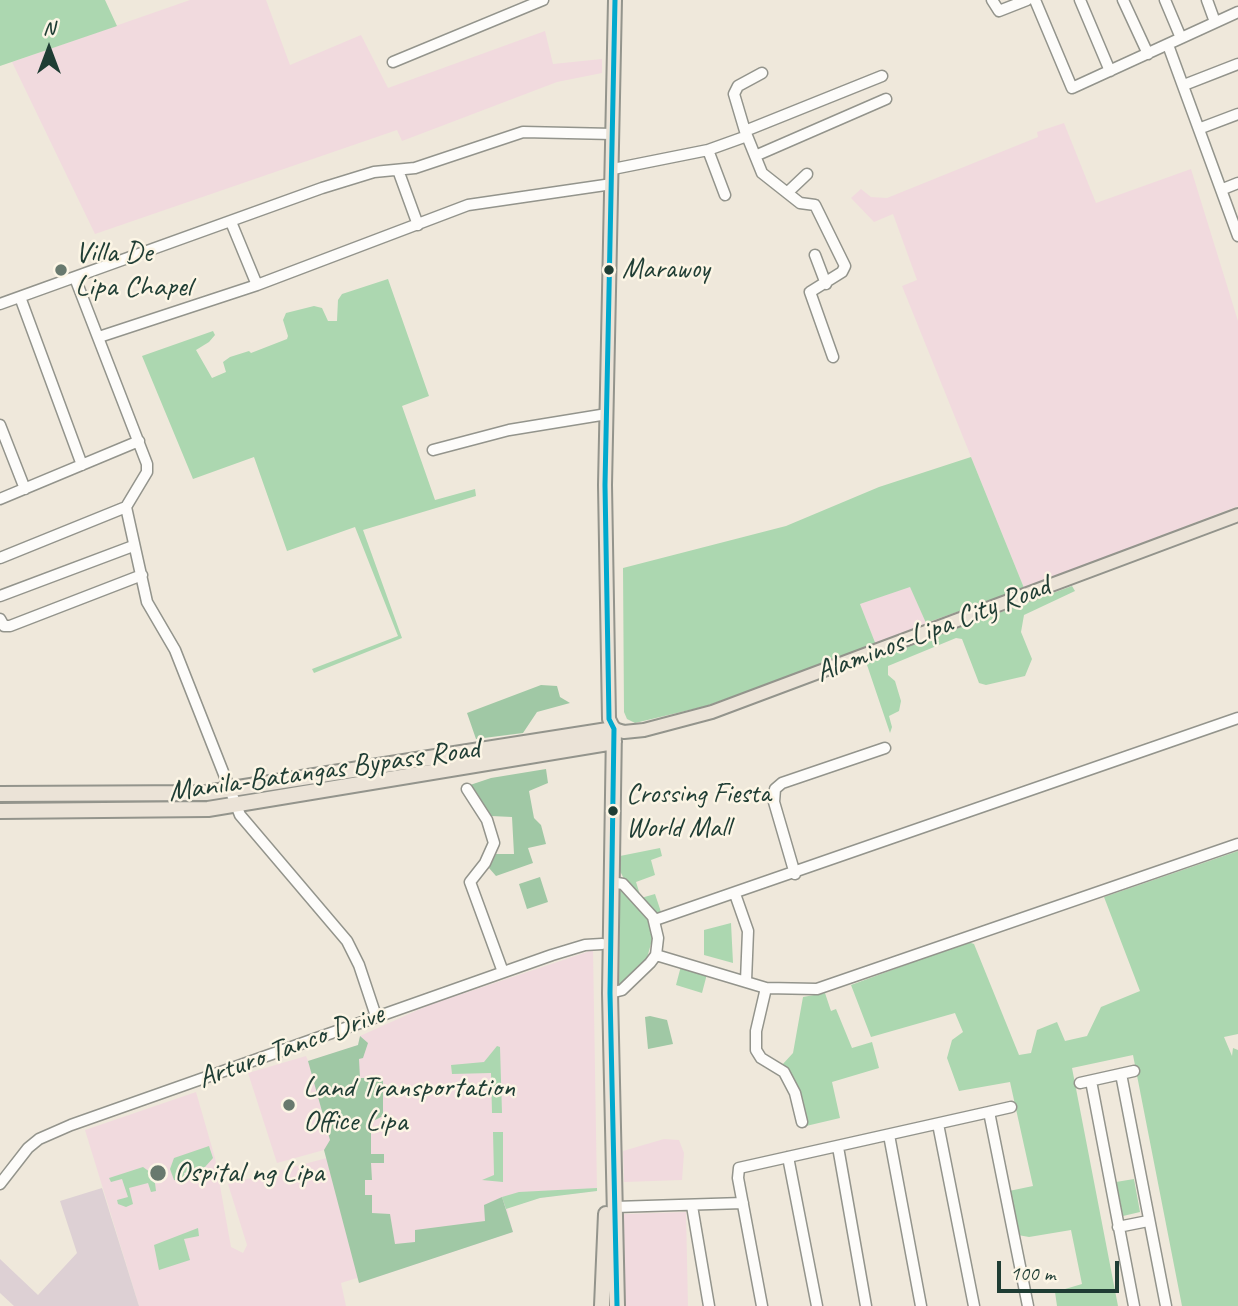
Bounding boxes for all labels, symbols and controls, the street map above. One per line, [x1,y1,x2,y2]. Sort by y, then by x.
north arrow [14,14,84,84]
text: N [43,16,55,40]
place label: Villa De Lipa Chapel [75,235,192,306]
place label: Marawoy [622,253,710,287]
marker: Villa De Lipa Chapel [53,262,69,278]
marker: Marawoy [602,263,616,277]
street label: Alaminos-Lipa City Road [811,569,1055,691]
street label: Manila-Batangas Bypass Road [166,731,482,811]
place label: Crossing Fiesta World Mall [626,778,770,844]
marker: Crossing Fiesta World Mall [606,804,620,818]
street label: Arturo Tanco Drive [193,997,389,1097]
place label: Land Transportation Office Lipa [303,1070,515,1140]
marker: Land Transportation Office Lipa [281,1097,297,1113]
place label: Ospital ng Lipa [174,1155,324,1191]
marker: Ospital ng Lipa [148,1163,168,1183]
scale bar [1000,1246,1122,1290]
text: 100 m [1010,1260,1055,1286]

